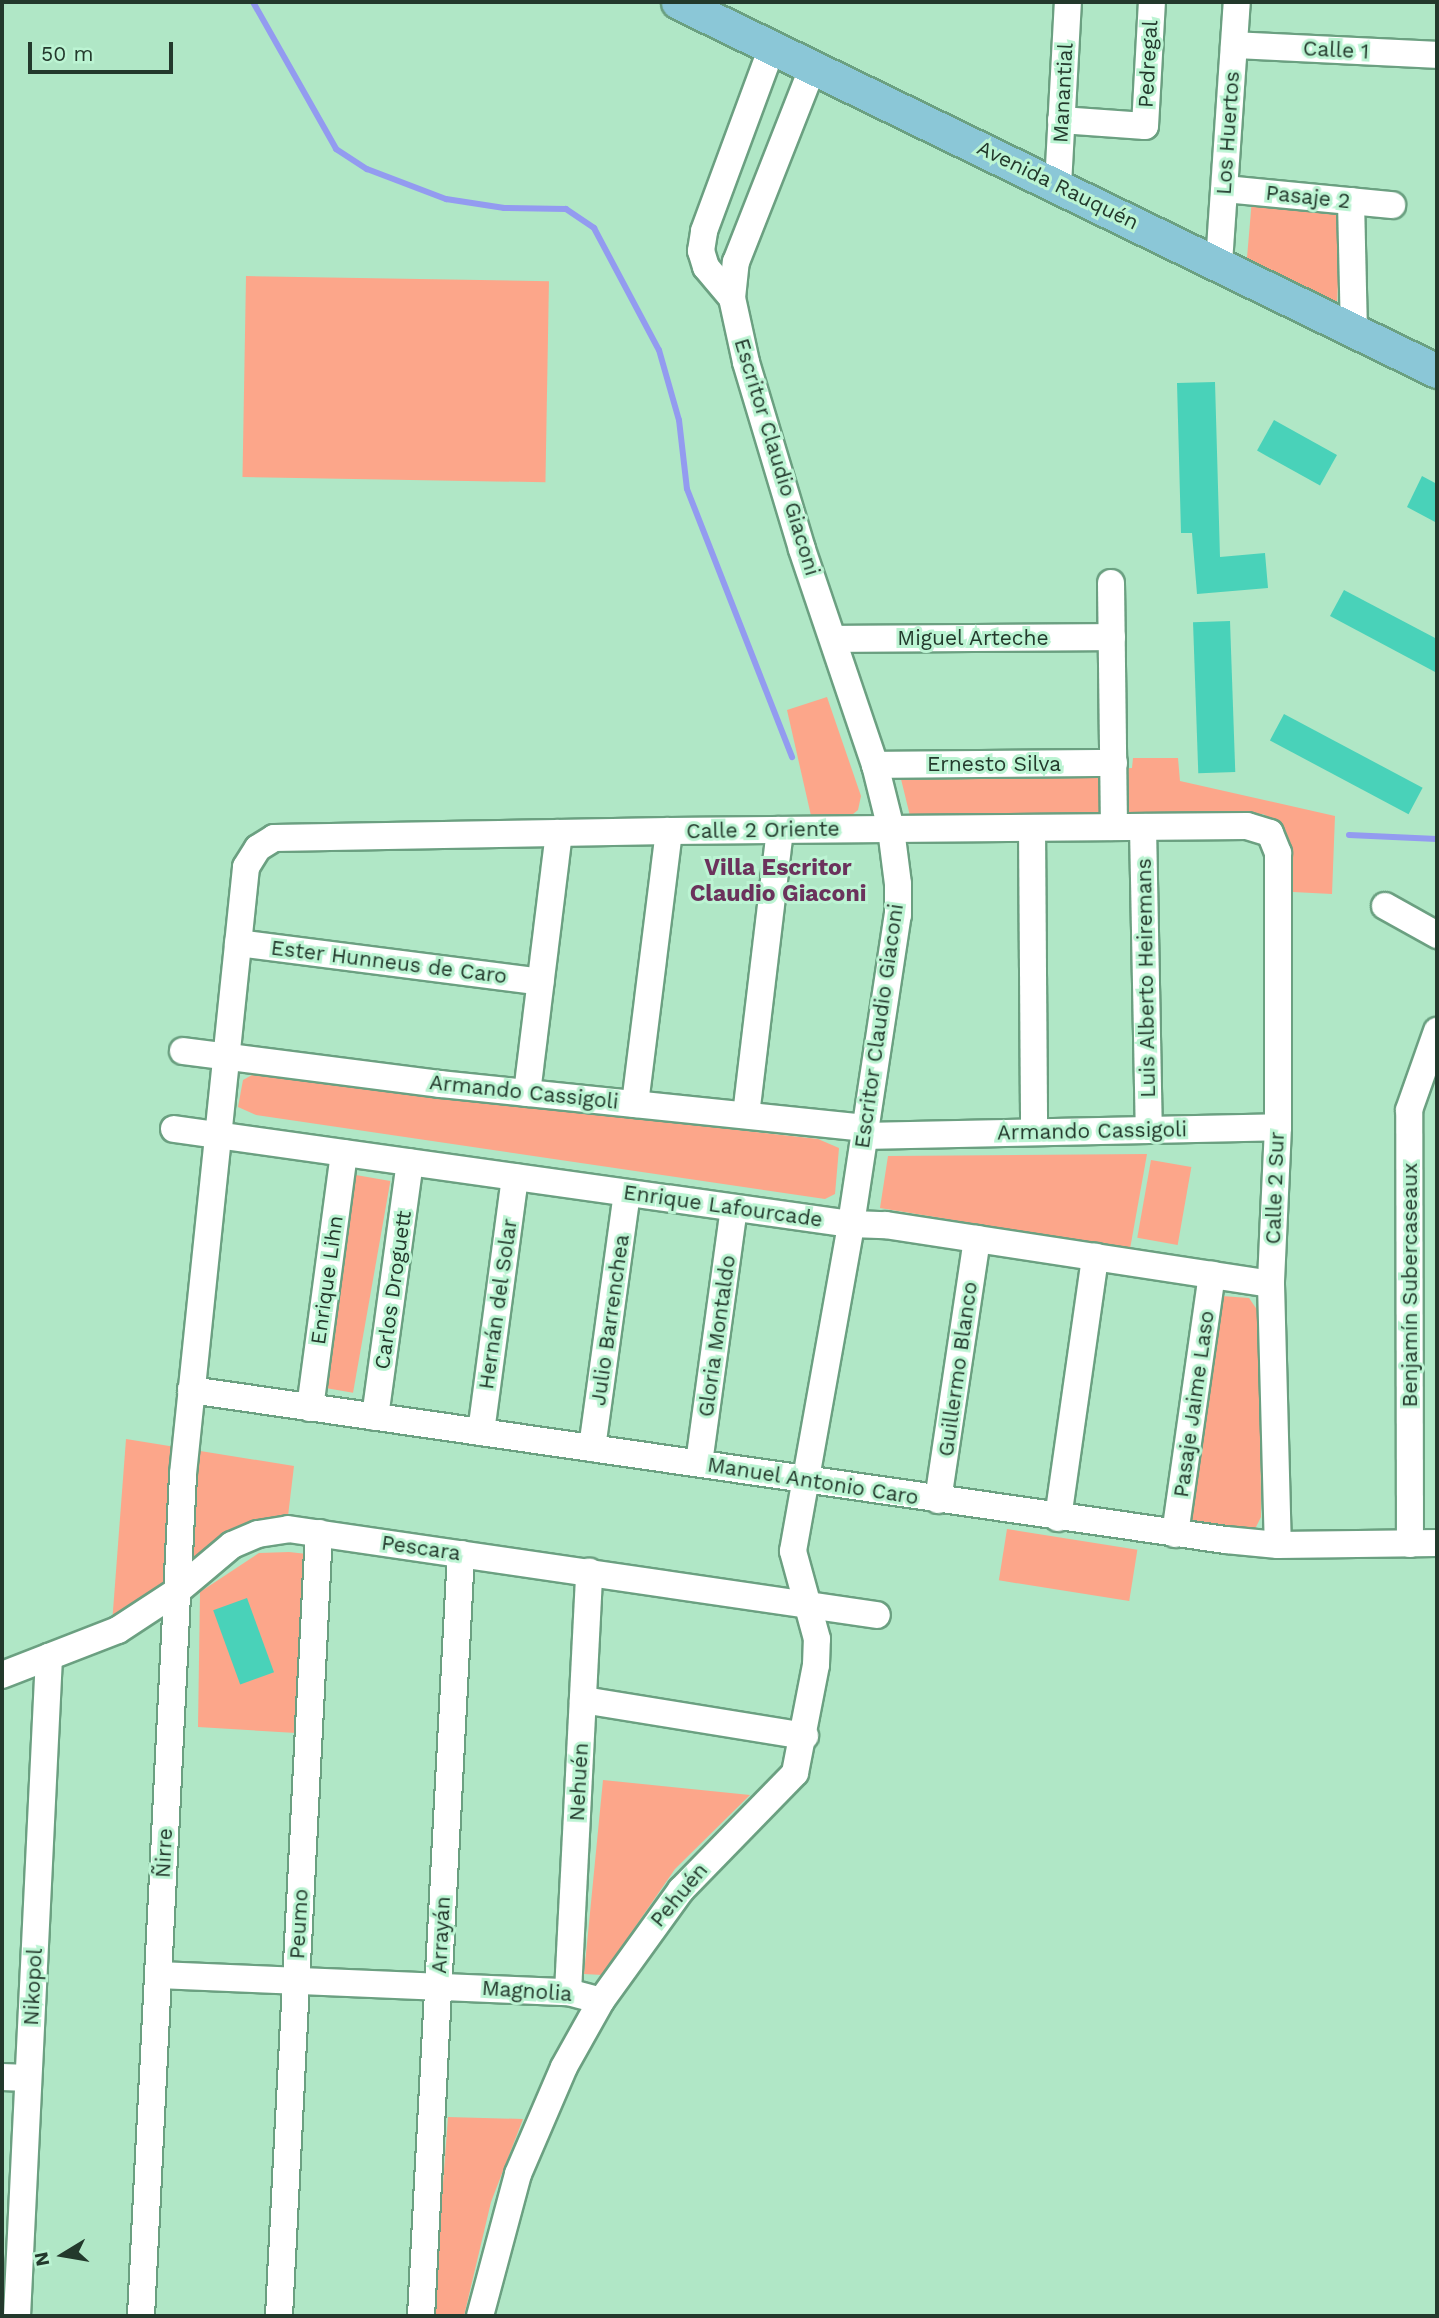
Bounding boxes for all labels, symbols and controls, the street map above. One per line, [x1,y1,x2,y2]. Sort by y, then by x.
street label: Pedregal [1133,20,1163,108]
scale bar [32,28,177,72]
street label: Calle 1 [1302,36,1370,64]
text: 50 m [41,41,93,66]
street label: Manantial [1048,42,1078,144]
street label: Los Huertos [1211,70,1245,196]
street label: Avenida Rauquén [973,135,1143,235]
street label: Pasaje 2 [1265,180,1351,214]
street label: Escritor Claudio Giaconi [729,335,825,579]
street label: Miguel Arteche [897,625,1049,651]
street label: Ernesto Silva [927,751,1061,777]
street label: Calle 2 Oriente [686,816,840,844]
district label: Villa Escritor Claudio Giaconi [690,854,866,908]
street label: Luis Alberto Heiremans [1131,858,1161,1098]
street label: Escritor Claudio Giaconi [849,902,909,1150]
street label: Ester Hunneus de Caro [269,935,509,989]
street label: Armando Cassigoli [428,1070,620,1114]
street label: Armando Cassigoli [997,1117,1187,1145]
street label: Calle 2 Sur [1260,1131,1290,1245]
street label: Benjamín Subercaseaux [1397,1163,1423,1407]
street label: Enrique Lafourcade [622,1180,824,1232]
street label: Carlos Droguett [369,1209,417,1371]
street label: Enrique Lihn [305,1214,349,1346]
street label: Hernán del Solar [473,1217,523,1391]
street label: Julio Barrenchea [586,1233,634,1407]
street label: Gloria Montaldo [693,1253,741,1419]
street label: Guillermo Blanco [933,1280,983,1458]
street label: Pasaje Jaime Laso [1168,1309,1220,1499]
street label: Manuel Antonio Caro [705,1452,921,1510]
street label: Pescara [380,1530,462,1566]
street label: Nehuén [564,1742,594,1822]
street label: Ñirre [150,1827,178,1879]
street label: Pehuén [645,1858,713,1932]
street label: Peumo [285,1888,313,1960]
street label: Arrayán [426,1896,456,1974]
street label: Nikopol [18,1948,48,2026]
street label: Magnolia [481,1975,573,2007]
north arrow [28,2220,98,2290]
text: N [29,2250,55,2268]

